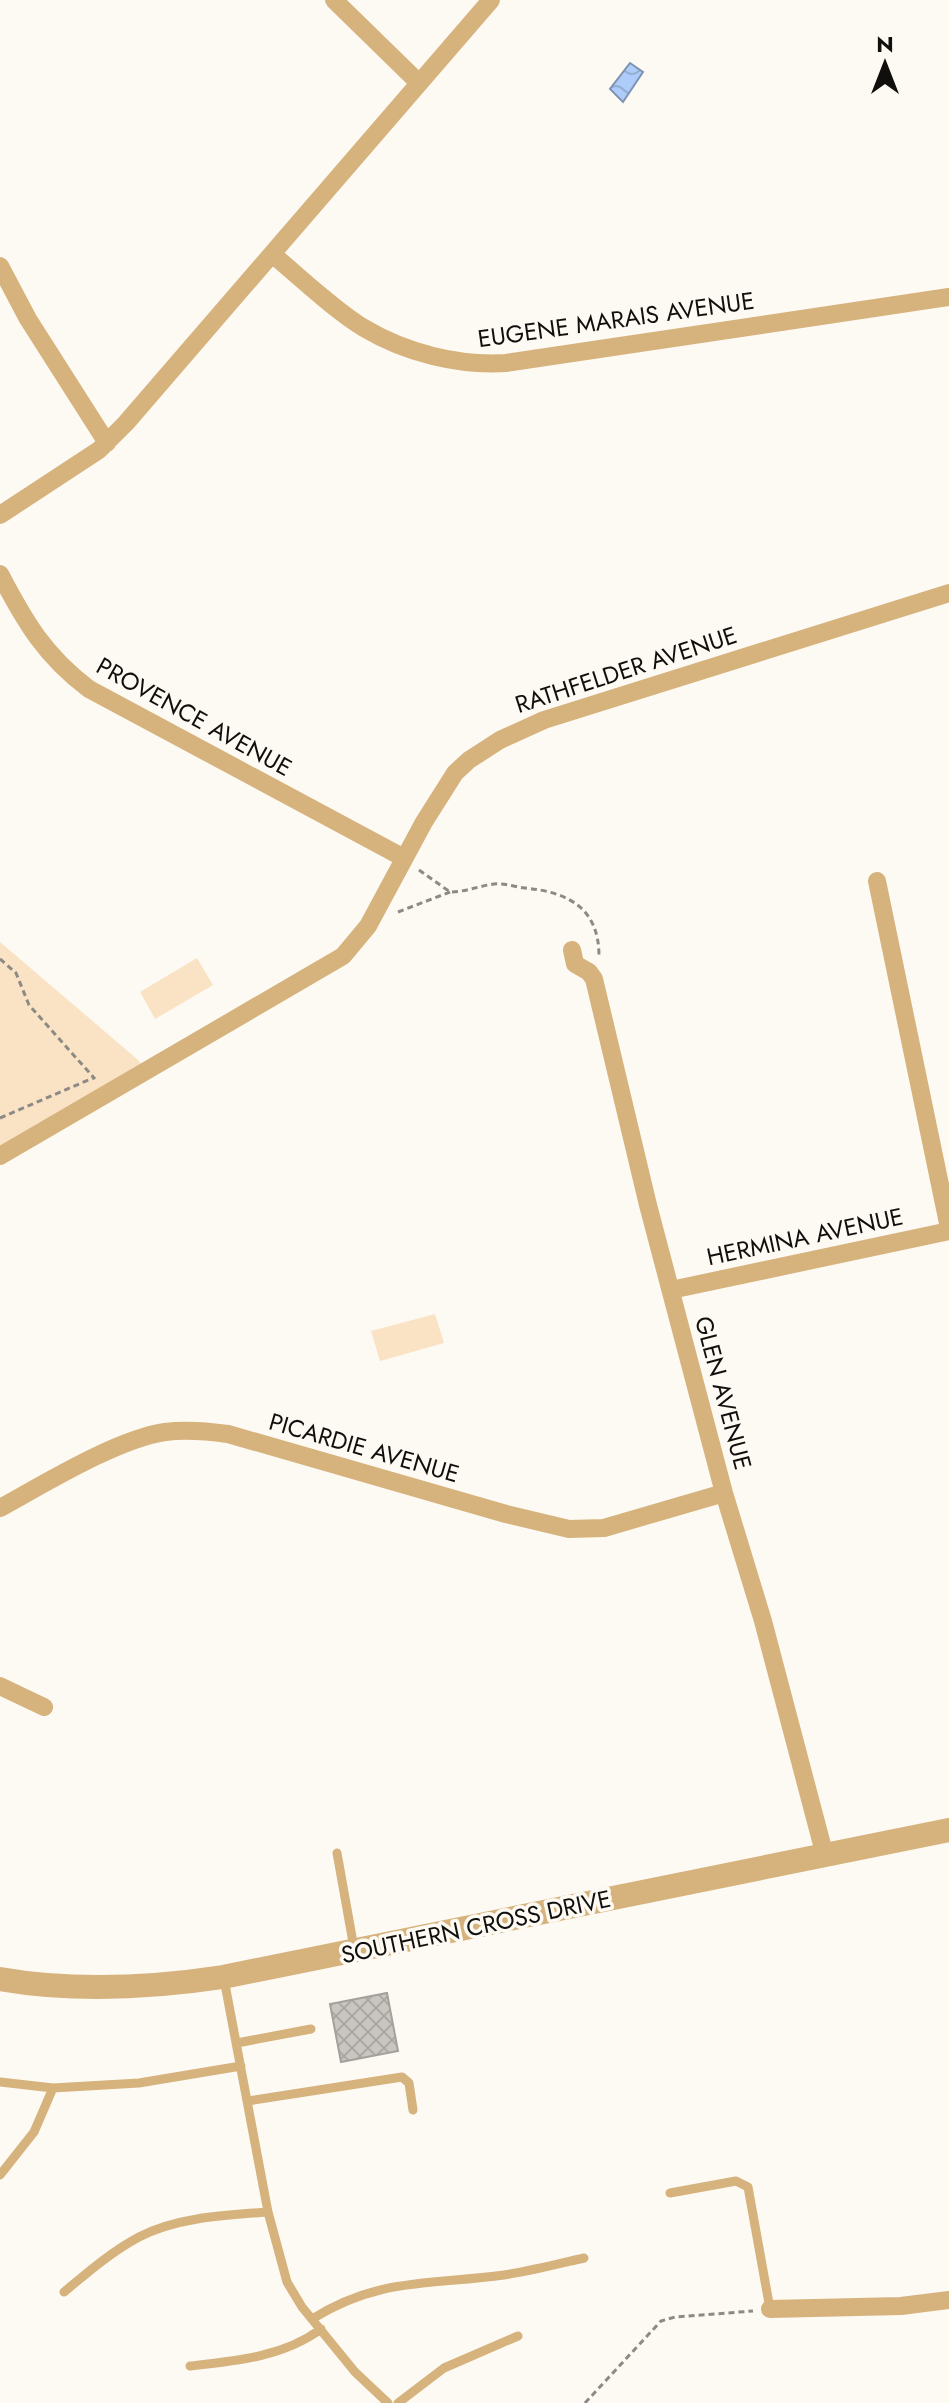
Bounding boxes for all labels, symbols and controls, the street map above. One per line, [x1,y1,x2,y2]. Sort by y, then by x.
north arrow [845,24,925,104]
text: N [876,28,894,60]
street label: EUGENE MARAIS AVENUE [475,283,757,356]
street label: RATHFELDER AVENUE [510,617,741,722]
street label: PROVENCE AVENUE [90,648,298,785]
street label: HERMINA AVENUE [703,1199,906,1274]
street label: GLEN AVENUE [686,1312,761,1474]
street label: PICARDIE AVENUE [265,1404,463,1491]
street label: SOUTHERN CROSS DRIVE [338,1881,614,1972]

